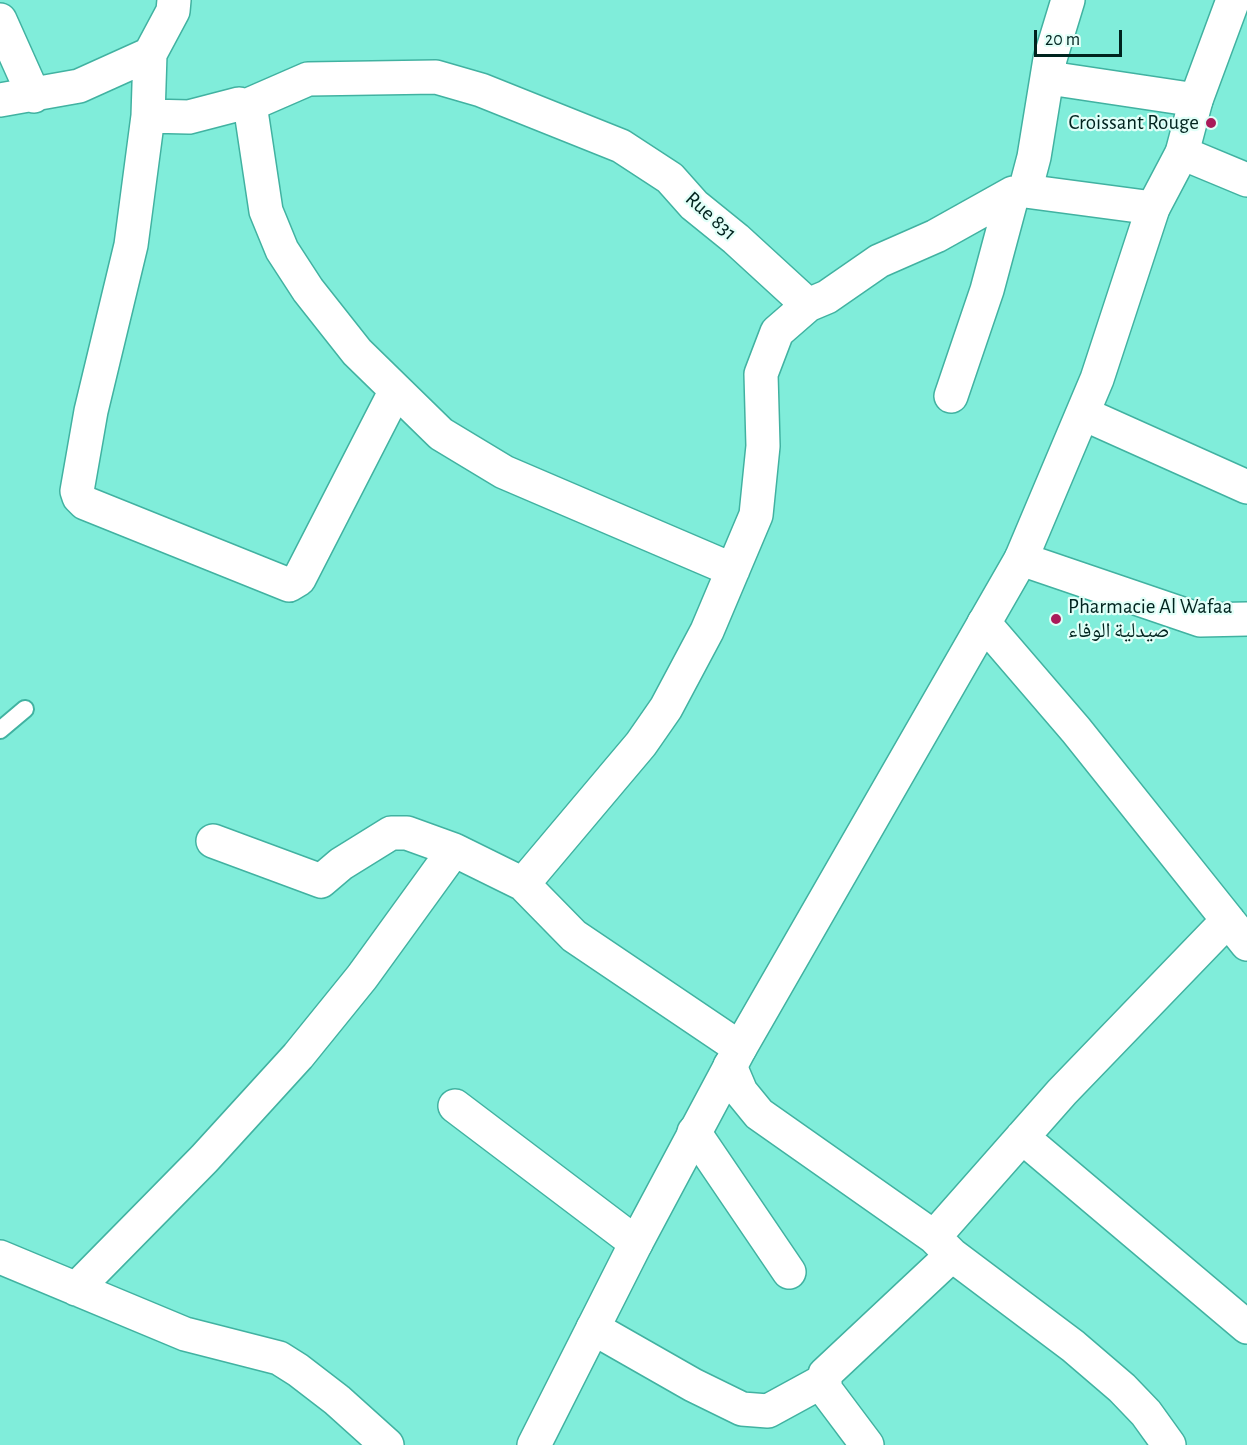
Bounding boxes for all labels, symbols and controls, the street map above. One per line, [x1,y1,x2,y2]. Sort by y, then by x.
scale bar [1037,18,1126,56]
text: 20 m [1045,31,1080,49]
place label: Croissant Rouge [1068,110,1199,136]
marker: Croissant Rouge [1204,116,1218,130]
street label: Rue 831 [680,186,742,246]
place label: Pharmacie Al Wafaa صيدلية الوفاء [1068,594,1232,644]
marker: Pharmacie Al Wafaa صيدلية الوفاء [1049,612,1063,626]

